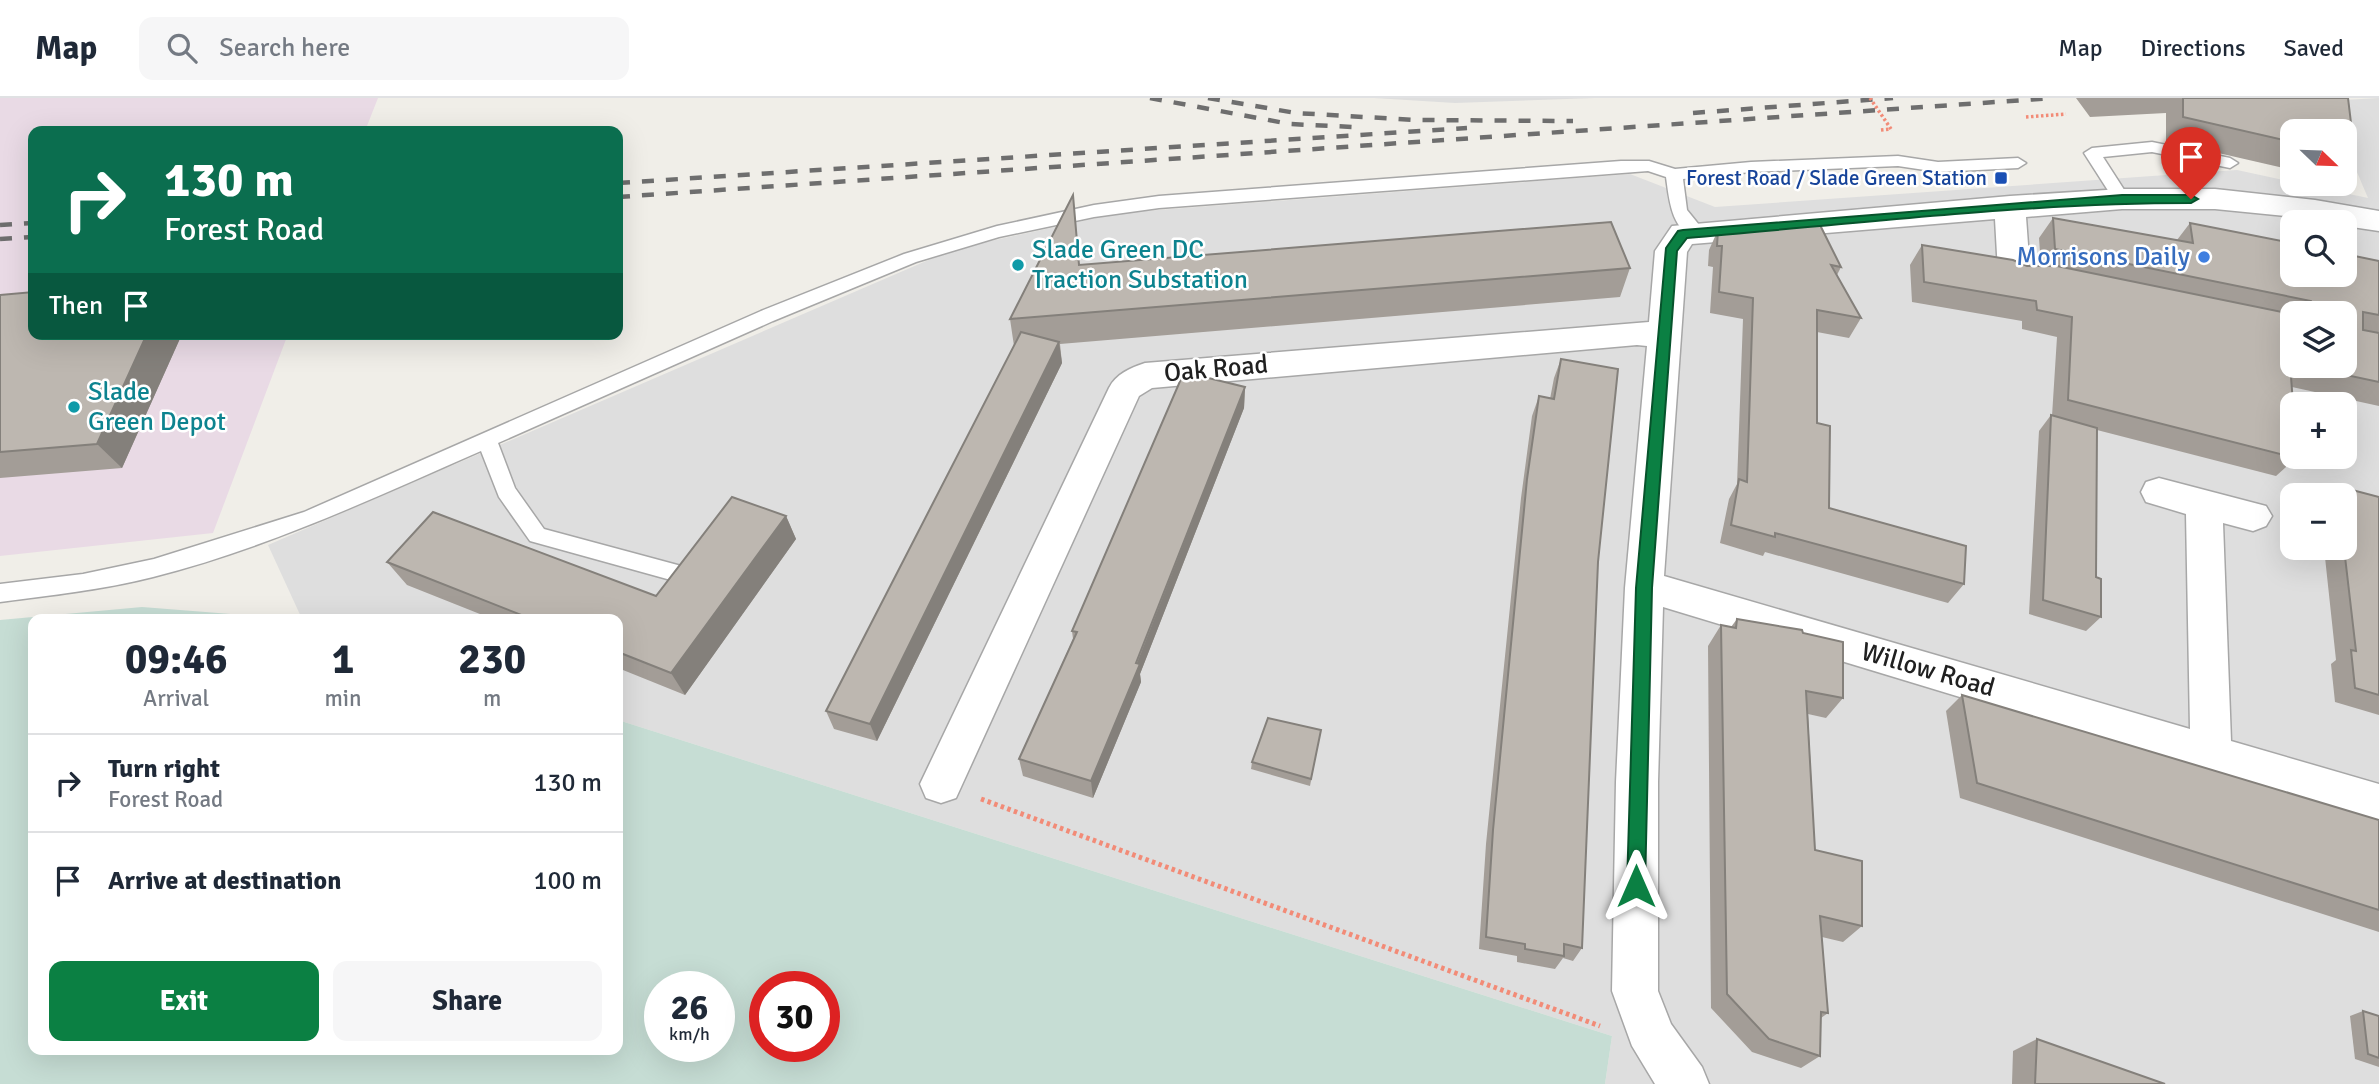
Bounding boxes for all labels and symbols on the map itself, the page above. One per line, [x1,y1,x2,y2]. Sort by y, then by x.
north arrow [2280,119,2357,196]
pin [2161,127,2221,199]
place label: Forest Road / Slade Green Station [1686,165,1987,191]
marker: Forest Road / Slade Green Station [1993,170,2009,186]
place label: Slade Green DC Traction Substation [1032,234,1248,296]
place label: Morrisons Daily [2016,241,2190,273]
marker: Morrisons Daily [2196,249,2212,265]
marker: Slade Green DC Traction Substation [1010,257,1026,273]
street label: Oak Road [1163,349,1269,389]
place label: Slade Green Depot [88,376,226,438]
marker: Slade Green Depot [66,399,82,415]
street label: Willow Road [1858,636,1998,704]
position arrow [1599,849,1673,923]
speed limit sign: 30 [749,971,840,1062]

